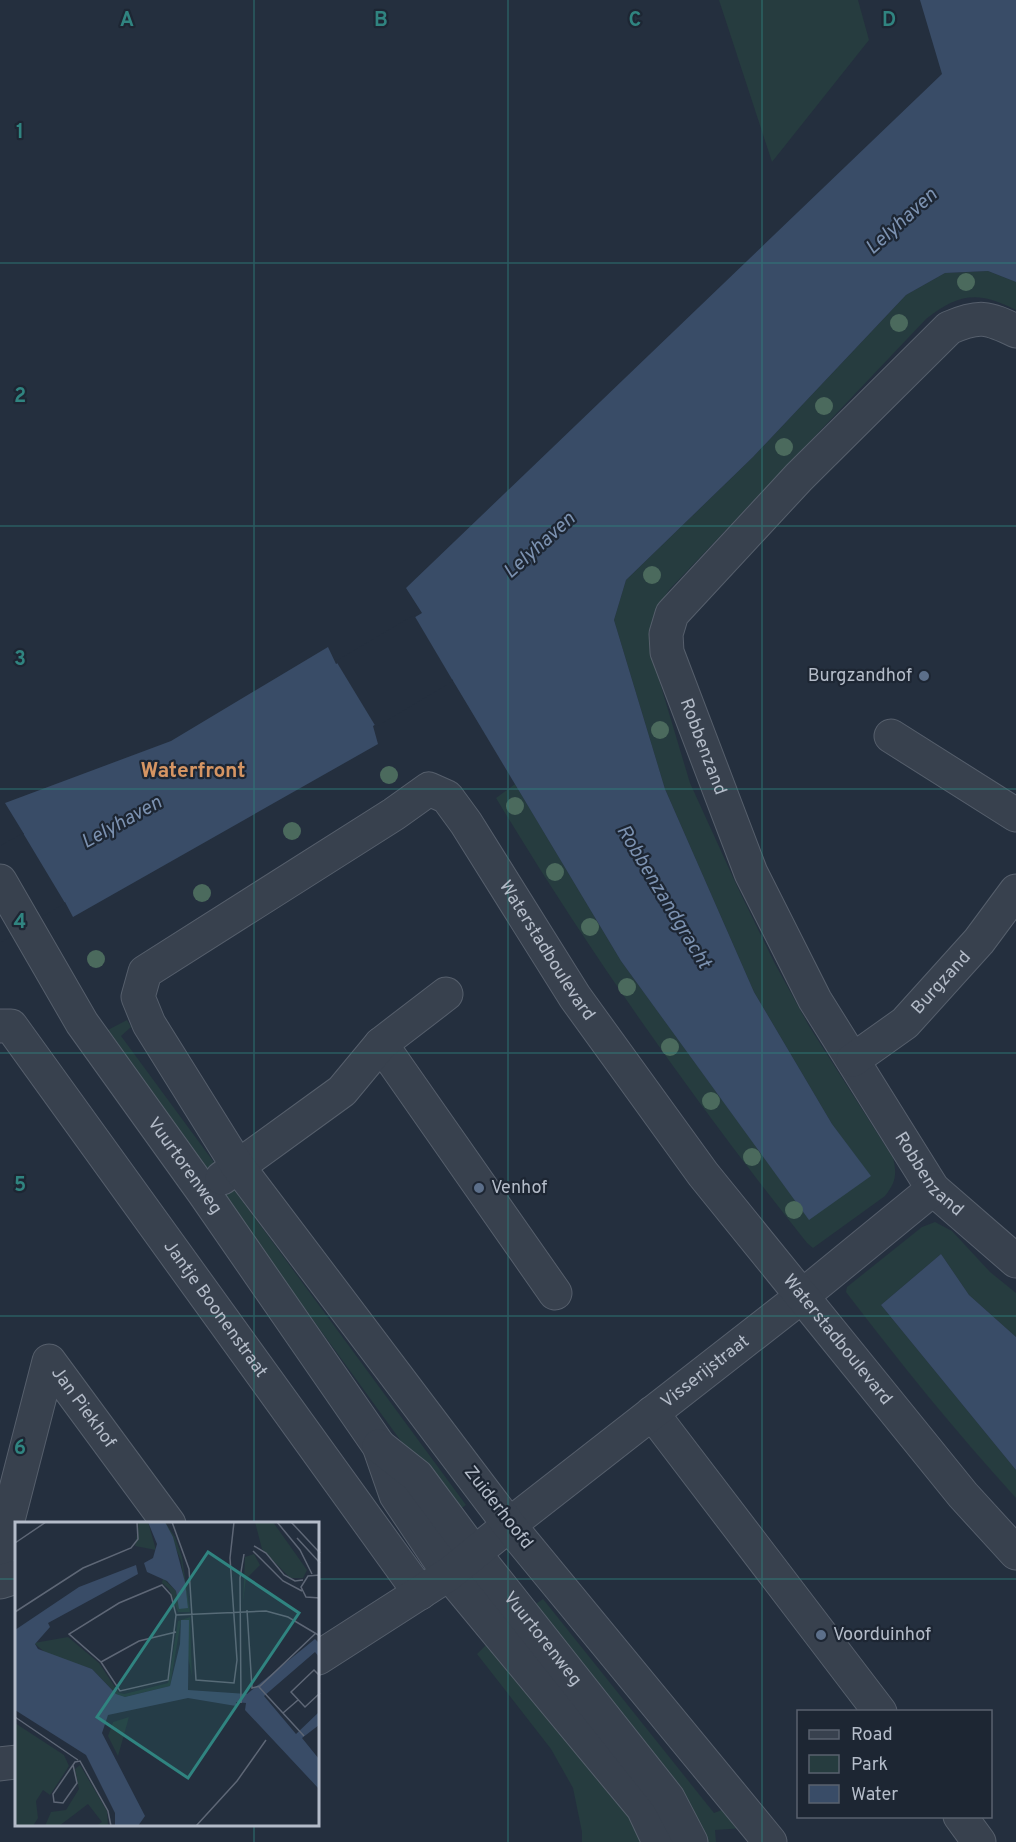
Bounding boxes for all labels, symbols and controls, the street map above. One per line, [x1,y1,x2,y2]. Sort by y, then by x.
text: A [120,8,134,34]
text: B [374,8,388,34]
text: C [629,8,641,34]
text: D [882,8,896,34]
text: 1 [16,120,24,146]
water label: Lelyhaven [861,183,944,261]
text: 2 [14,384,26,410]
water label: Lelyhaven [499,507,582,585]
text: 3 [14,647,26,673]
place label: Burgzandhof [808,665,912,688]
marker: Burgzandhof [917,669,931,683]
street label: Robbenzand [674,695,732,798]
district label: Waterfront [141,758,245,785]
water label: Lelyhaven [77,790,167,856]
water label: Robbenzandgracht [610,820,717,975]
street label: Waterstadboulevard [493,876,600,1025]
text: 4 [14,910,26,936]
street label: Burgzand [907,946,976,1019]
street label: Vuurtorenweg [142,1113,227,1219]
street label: Robbenzand [889,1128,968,1222]
text: 5 [14,1173,26,1199]
place label: Venhof [491,1177,547,1200]
marker: Venhof [472,1181,486,1195]
street label: Jantje Boonenstraat [158,1236,272,1382]
street label: Waterstadboulevard [777,1270,897,1410]
street label: Visserijstraat [656,1330,754,1414]
street label: Jan Piekhof [46,1362,121,1453]
text: 6 [14,1436,26,1462]
street label: Zuiderhoofd [458,1462,538,1554]
inset map [15,1522,320,1827]
street label: Vuurtorenweg [498,1587,587,1691]
place label: Voorduinhof [833,1624,931,1647]
marker: Voorduinhof [814,1628,828,1642]
legend [797,1710,992,1818]
text: Road [851,1724,893,1747]
text: Park [851,1754,888,1777]
text: Water [851,1784,898,1807]

